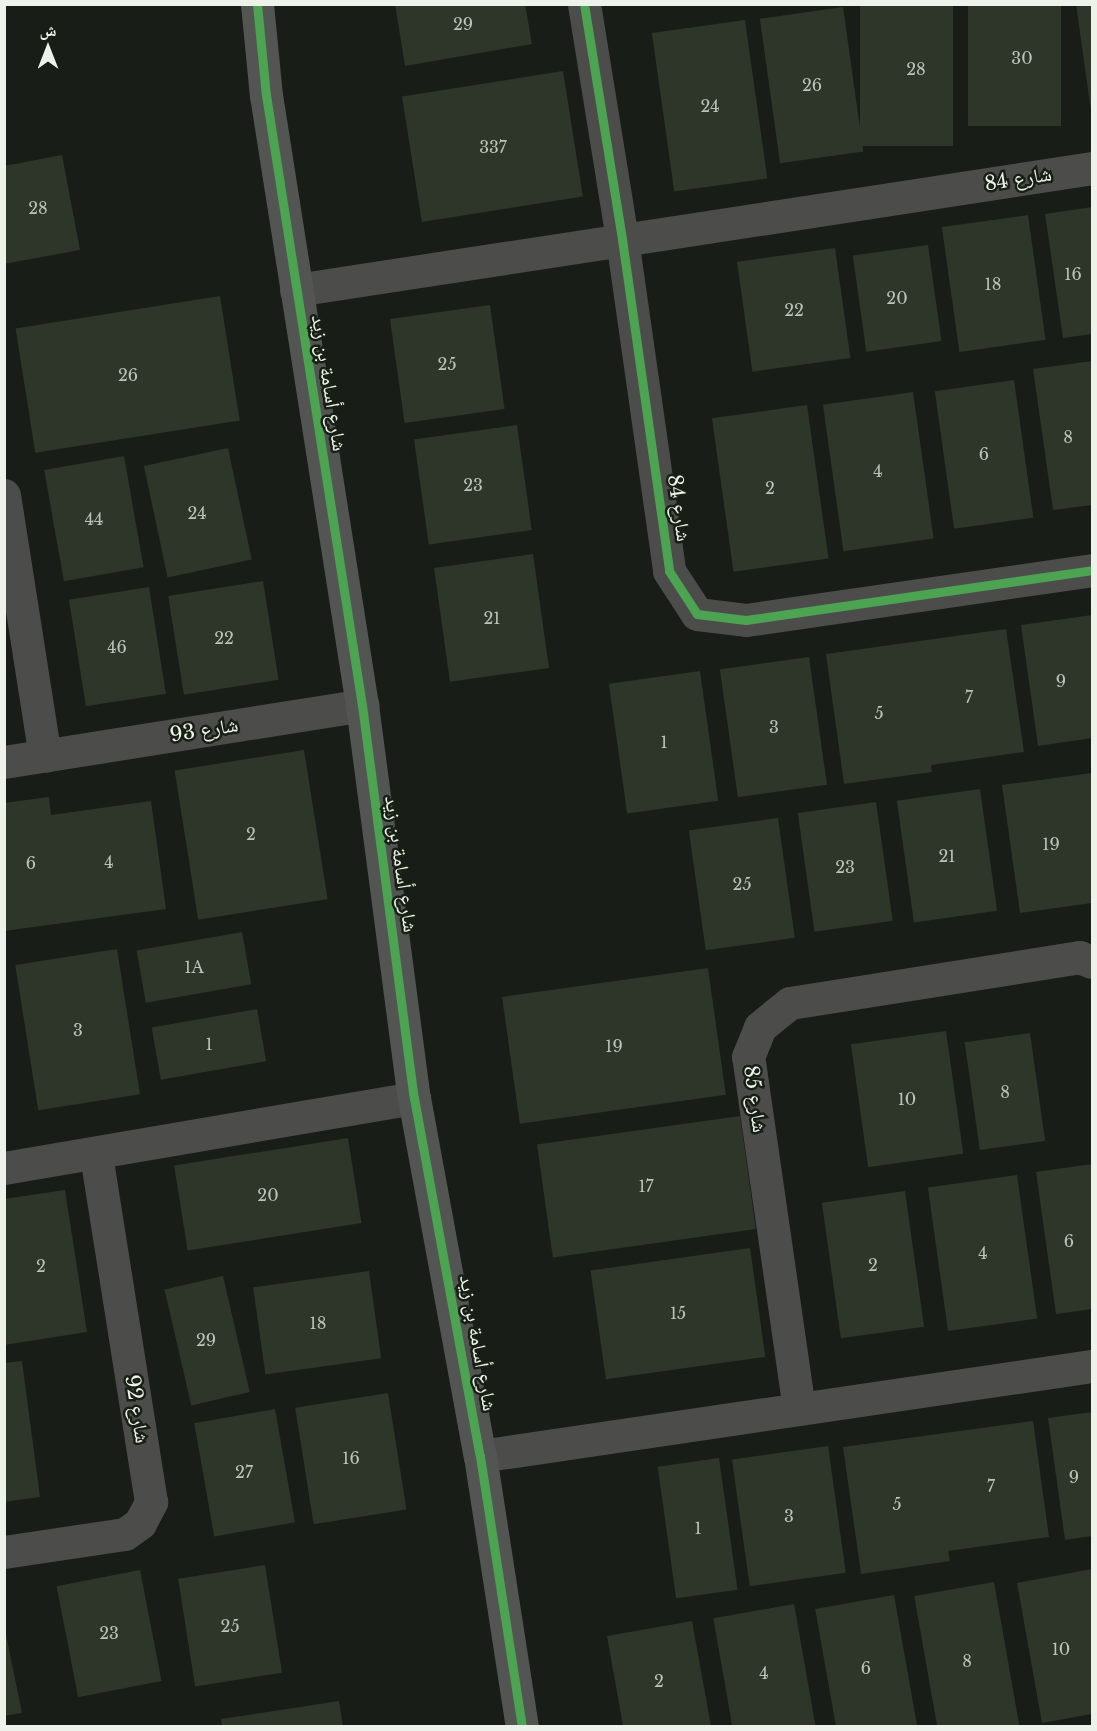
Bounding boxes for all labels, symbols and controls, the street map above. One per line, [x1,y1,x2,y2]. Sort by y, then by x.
house number: 29 [453,14,473,34]
north arrow [18,18,78,78]
text: ش [40,20,56,40]
house number: 30 [1011,48,1033,68]
house number: 28 [906,59,926,79]
house number: 26 [802,75,822,95]
house number: 24 [700,96,720,116]
house number: 337 [479,137,507,157]
street label: شارع 84 [983,162,1053,196]
house number: 28 [28,198,48,218]
house number: 16 [1064,264,1082,284]
house number: 18 [985,274,1001,294]
house number: 20 [886,288,908,308]
house number: 22 [784,300,804,320]
street label: شارع أسامة بن زيد [306,313,352,453]
house number: 25 [438,354,456,374]
house number: 26 [118,365,138,385]
house number: 8 [1063,427,1073,447]
house number: 6 [979,444,989,464]
house number: 4 [873,461,883,481]
street label: شارع 84 [662,473,696,543]
house number: 23 [463,475,483,495]
house number: 2 [765,478,775,498]
house number: 24 [187,503,207,523]
house number: 44 [85,509,103,529]
house number: 21 [484,608,500,628]
house number: 22 [214,628,234,648]
house number: 46 [107,637,127,657]
house number: 9 [1056,671,1066,691]
house number: 7 [965,687,973,707]
house number: 5 [874,703,884,723]
street label: شارع 93 [168,713,240,747]
house number: 3 [769,717,779,737]
house number: 1 [660,732,668,752]
street label: شارع أسامة بن زيد [380,794,422,934]
house number: 2 [246,824,256,844]
house number: 19 [1042,834,1060,854]
house number: 21 [939,846,955,866]
house number: 4 [104,852,114,872]
house number: 6 [26,853,36,873]
house number: 23 [835,857,855,877]
house number: 25 [733,874,751,894]
house number: 1A [184,957,204,977]
house number: 3 [73,1020,83,1040]
house number: 1 [205,1034,213,1054]
house number: 19 [605,1036,623,1056]
street label: شارع 85 [738,1064,772,1134]
house number: 8 [1000,1082,1010,1102]
house number: 10 [898,1089,916,1109]
house number: 17 [638,1176,654,1196]
house number: 20 [257,1185,279,1205]
house number: 6 [1064,1231,1074,1251]
house number: 4 [978,1243,988,1263]
house number: 2 [868,1255,878,1275]
house number: 2 [36,1256,46,1276]
street label: شارع أسامة بن زيد [454,1273,502,1413]
house number: 15 [670,1303,686,1323]
house number: 18 [310,1313,326,1333]
house number: 29 [196,1330,216,1350]
street label: شارع 92 [120,1373,154,1445]
house number: 16 [342,1448,360,1468]
house number: 27 [235,1462,253,1482]
house number: 9 [1069,1467,1079,1487]
house number: 7 [987,1476,995,1496]
house number: 5 [892,1494,902,1514]
house number: 3 [784,1506,794,1526]
house number: 1 [694,1518,702,1538]
house number: 25 [221,1616,239,1636]
house number: 23 [99,1623,119,1643]
house number: 10 [1052,1639,1070,1659]
house number: 8 [962,1651,972,1671]
house number: 6 [861,1658,871,1678]
house number: 4 [759,1663,769,1683]
house number: 2 [654,1671,664,1691]

